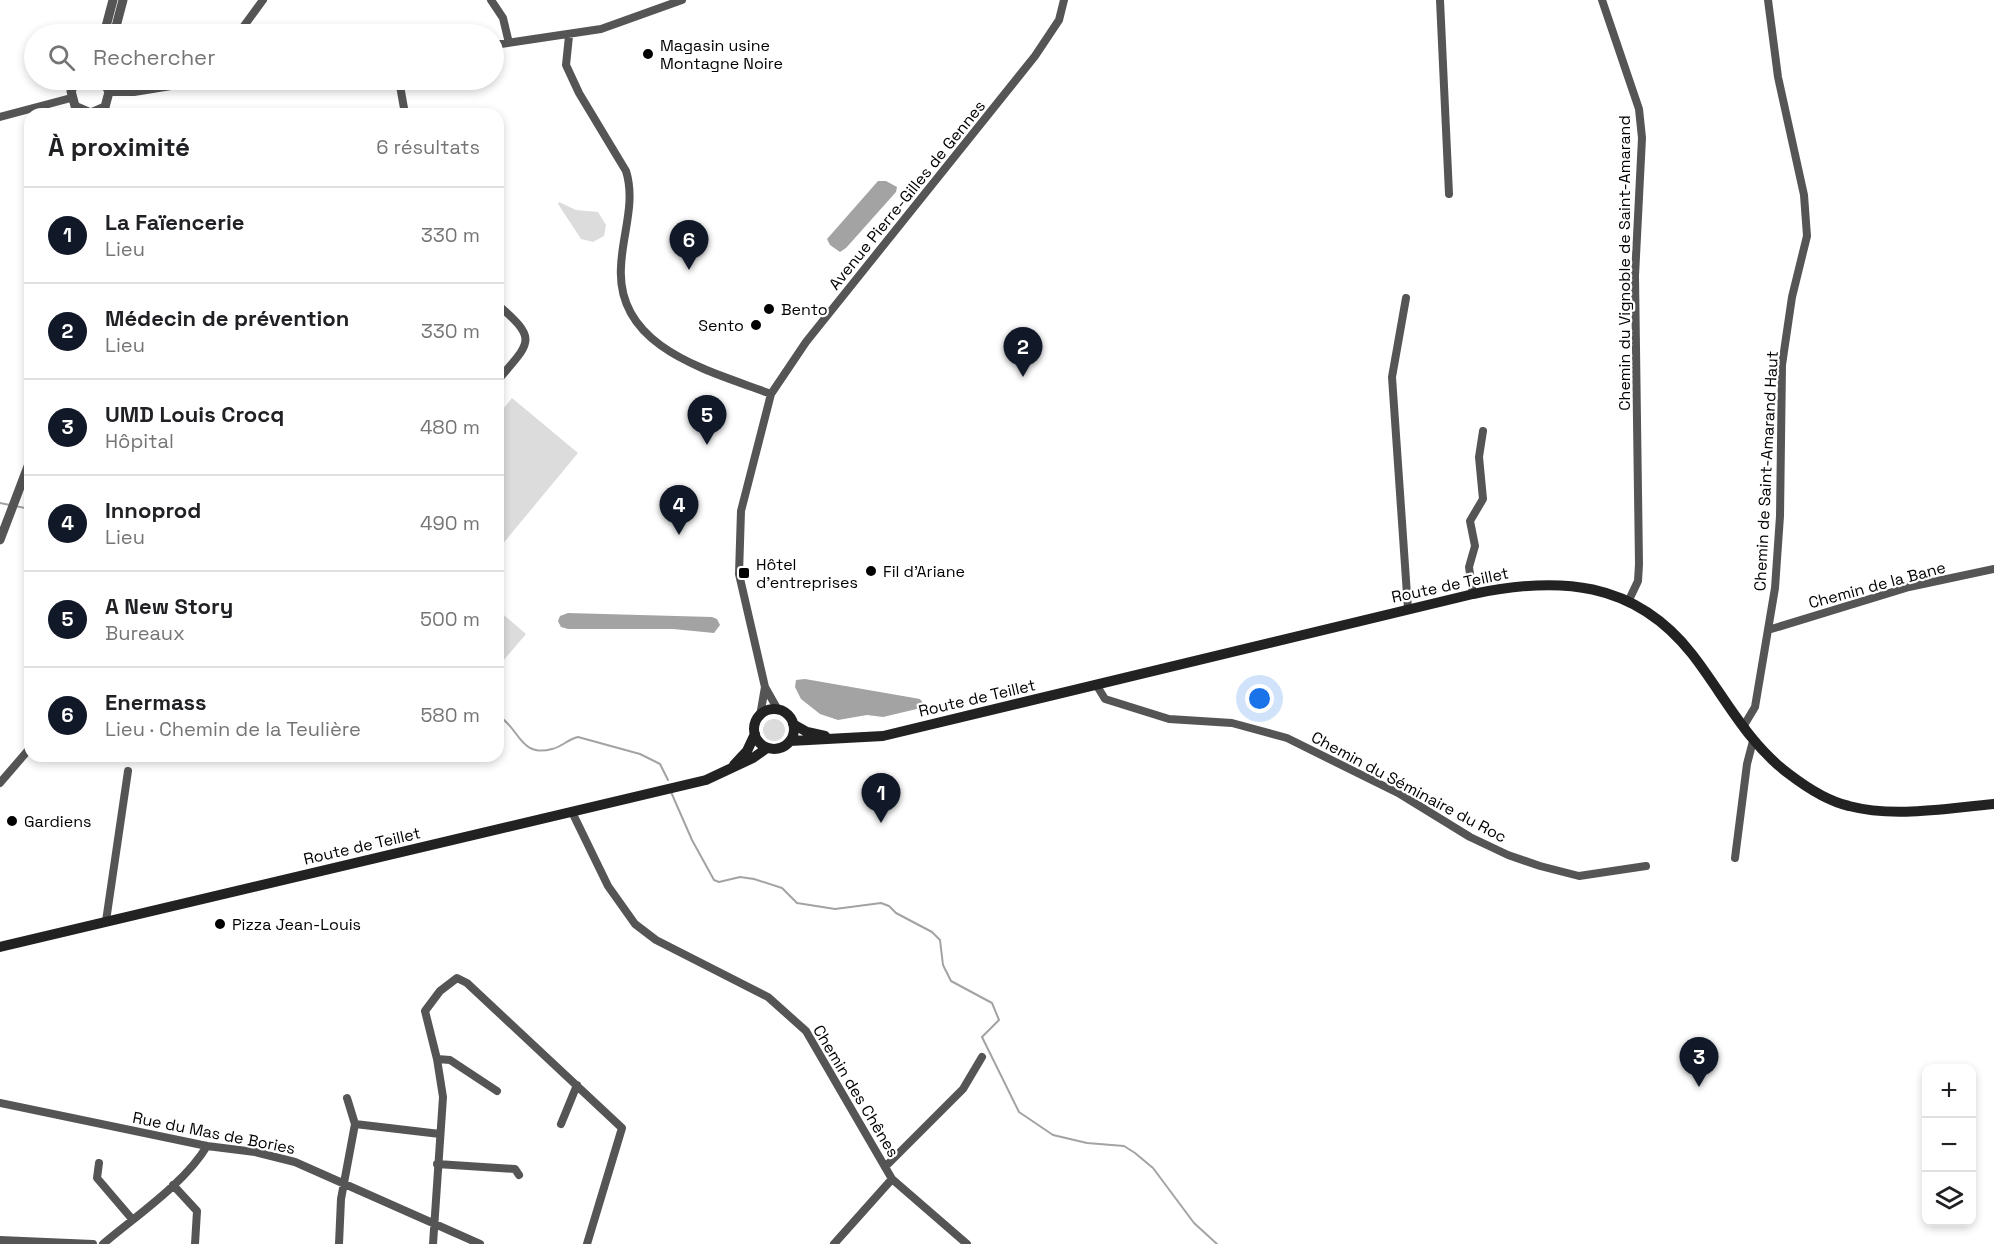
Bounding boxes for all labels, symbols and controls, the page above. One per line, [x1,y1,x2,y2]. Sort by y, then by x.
search box [24,24,504,90]
place label: Magasin usine Montagne Noire [660,35,783,74]
icon: search [45,41,78,74]
text: Rechercher [93,43,215,71]
marker: Magasin usine Montagne Noire [641,47,655,61]
street label: Avenue Pierre-Gilles de Gennes [824,96,990,294]
street label: Chemin du Vignoble de Saint-Amarand [1614,115,1635,411]
text: À proximité [48,130,190,164]
text: 6 résultats [376,134,480,160]
text: La Faïencerie [105,208,244,236]
pin: 6 [670,220,708,270]
text: 1 [63,222,72,248]
text: 330 m [421,222,480,248]
text: Lieu [105,236,145,262]
place label: Bento [781,299,828,320]
marker: Bento [762,302,776,316]
text: Médecin de prévention [105,304,349,332]
place label: Sento [698,315,744,336]
text: 2 [62,318,73,344]
text: 330 m [421,318,480,344]
marker: Sento [749,318,763,332]
pin: 2 [1004,328,1042,377]
text: Lieu [105,332,145,358]
street label: Chemin de Saint-Amarand Haut [1749,350,1783,592]
pin: 5 [688,396,726,445]
text: UMD Louis Crocq [105,400,284,428]
text: 3 [61,414,74,440]
text: 480 m [420,414,480,440]
text: Hôpital [105,428,174,454]
pin: 4 [660,486,698,535]
text: Innoprod [105,496,201,524]
text: 4 [61,510,74,536]
text: 490 m [420,510,480,536]
text: Lieu [105,524,145,550]
place label: Hôtel d'entreprises [756,554,858,593]
street label: Chemin de la Bane [1806,557,1948,613]
place label: Fil d'Ariane [883,561,965,582]
street label: Route de Teillet [1389,562,1511,608]
marker: Fil d'Ariane [864,564,878,578]
marker: Hôtel d'entreprises [737,566,751,580]
text: A New Story [105,592,233,620]
text: 5 [62,606,74,632]
text: 500 m [420,606,480,632]
text: Bureaux [105,620,185,646]
street label: Route de Teillet [916,674,1038,722]
your location [1245,684,1274,713]
text: Enermass [105,688,207,716]
text: 6 [61,702,74,728]
text: 580 m [420,702,480,728]
text: Lieu · Chemin de la Teulière [105,716,361,742]
street label: Chemin du Séminaire du Roc [1308,726,1510,848]
pin: 1 [862,774,900,823]
place label: Gardiens [24,811,91,832]
marker: Gardiens [5,814,19,828]
street label: Route de Teillet [301,822,423,870]
place label: Pizza Jean-Louis [232,914,361,935]
marker: Pizza Jean-Louis [213,917,227,931]
street label: Chemin des Chênes [808,1021,904,1161]
pin: 3 [1680,1038,1718,1087]
map controls [1922,1064,1976,1226]
button: + [1922,1064,1976,1118]
street label: Rue du Mas de Bories [131,1107,297,1159]
button: − [1922,1118,1976,1172]
button: layers [1922,1172,1976,1226]

